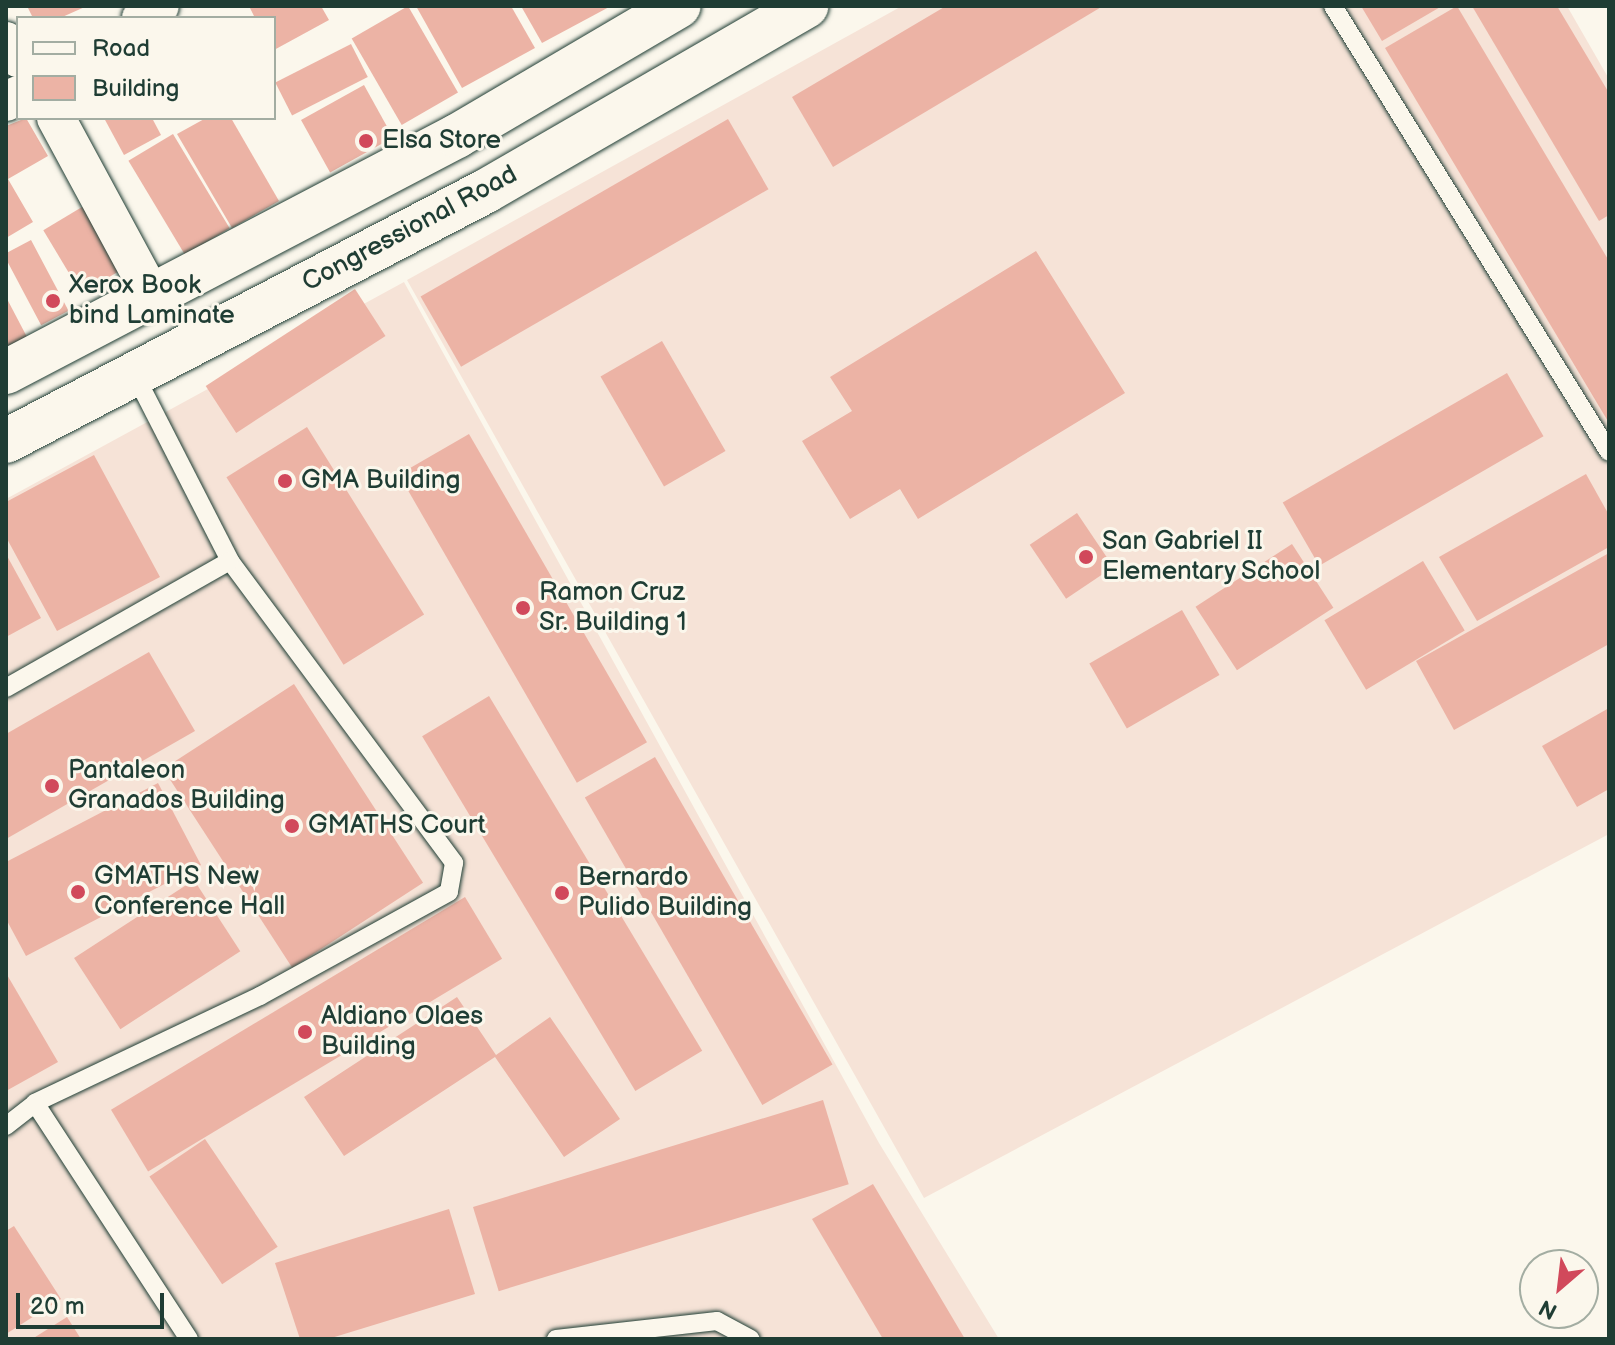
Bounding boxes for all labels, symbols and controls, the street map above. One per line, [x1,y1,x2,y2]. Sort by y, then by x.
legend [16,16,276,120]
text: Road [92,34,150,63]
text: Building [92,74,179,103]
place label: Elsa Store [382,125,502,157]
marker: Elsa Store [357,132,375,150]
street label: Congressional Road [297,159,523,299]
place label: Xerox Book bind Laminate [69,270,235,332]
marker: Xerox Book bind Laminate [44,292,62,310]
place label: GMA Building [301,465,460,497]
marker: GMA Building [276,472,294,490]
place label: San Gabriel II Elementary School [1102,526,1322,588]
marker: San Gabriel II Elementary School [1077,548,1095,566]
place label: Ramon Cruz Sr. Building 1 [539,577,686,638]
marker: Ramon Cruz Sr. Building 1 [514,599,532,617]
place label: Pantaleon Granados Building [68,755,285,816]
marker: Pantaleon Granados Building [43,777,61,795]
place label: GMATHS Court [308,810,486,842]
marker: GMATHS Court [283,817,301,835]
place label: GMATHS New Conference Hall [94,861,285,922]
place label: Bernardo Pulido Building [578,862,752,924]
marker: GMATHS New Conference Hall [69,883,87,901]
marker: Bernardo Pulido Building [553,884,571,902]
place label: Aldiano Olaes Building [321,1001,483,1062]
marker: Aldiano Olaes Building [296,1023,314,1041]
north arrow [1519,1249,1599,1329]
scale bar [20,1277,168,1327]
text: 20 m [30,1292,85,1321]
text: N [1535,1293,1562,1325]

